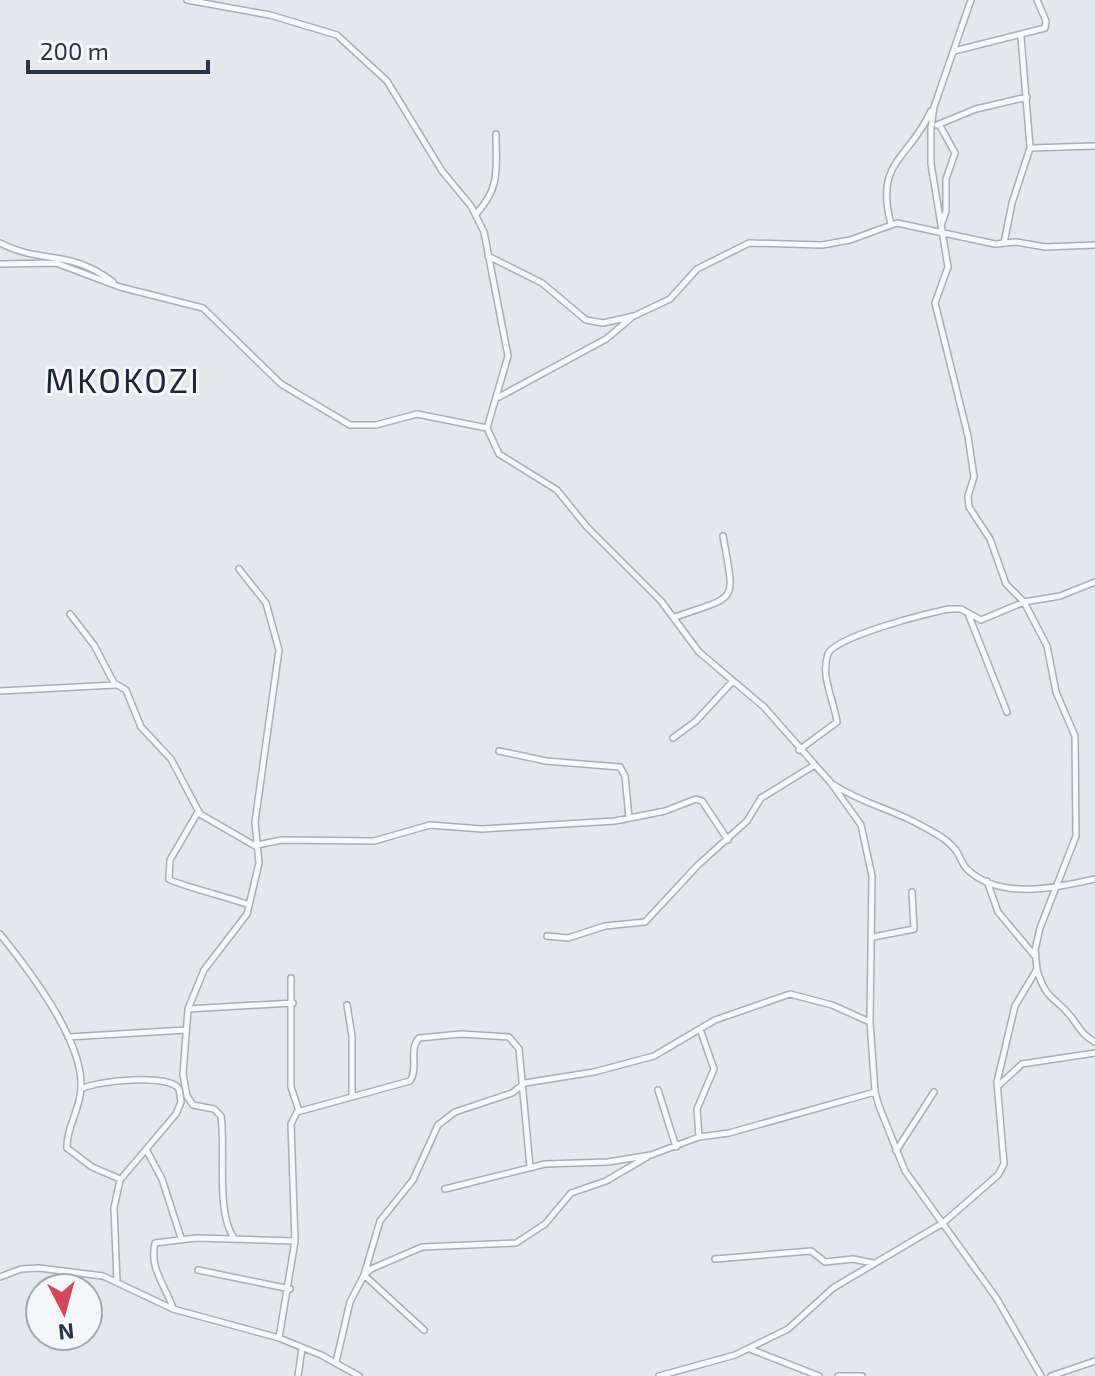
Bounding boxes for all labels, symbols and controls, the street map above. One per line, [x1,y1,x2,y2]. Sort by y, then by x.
scale bar [28,24,208,74]
text: 200 m [40,36,109,65]
district label: MKOKOZI [45,359,201,400]
north arrow [24,1272,104,1352]
text: N [57,1319,75,1347]

